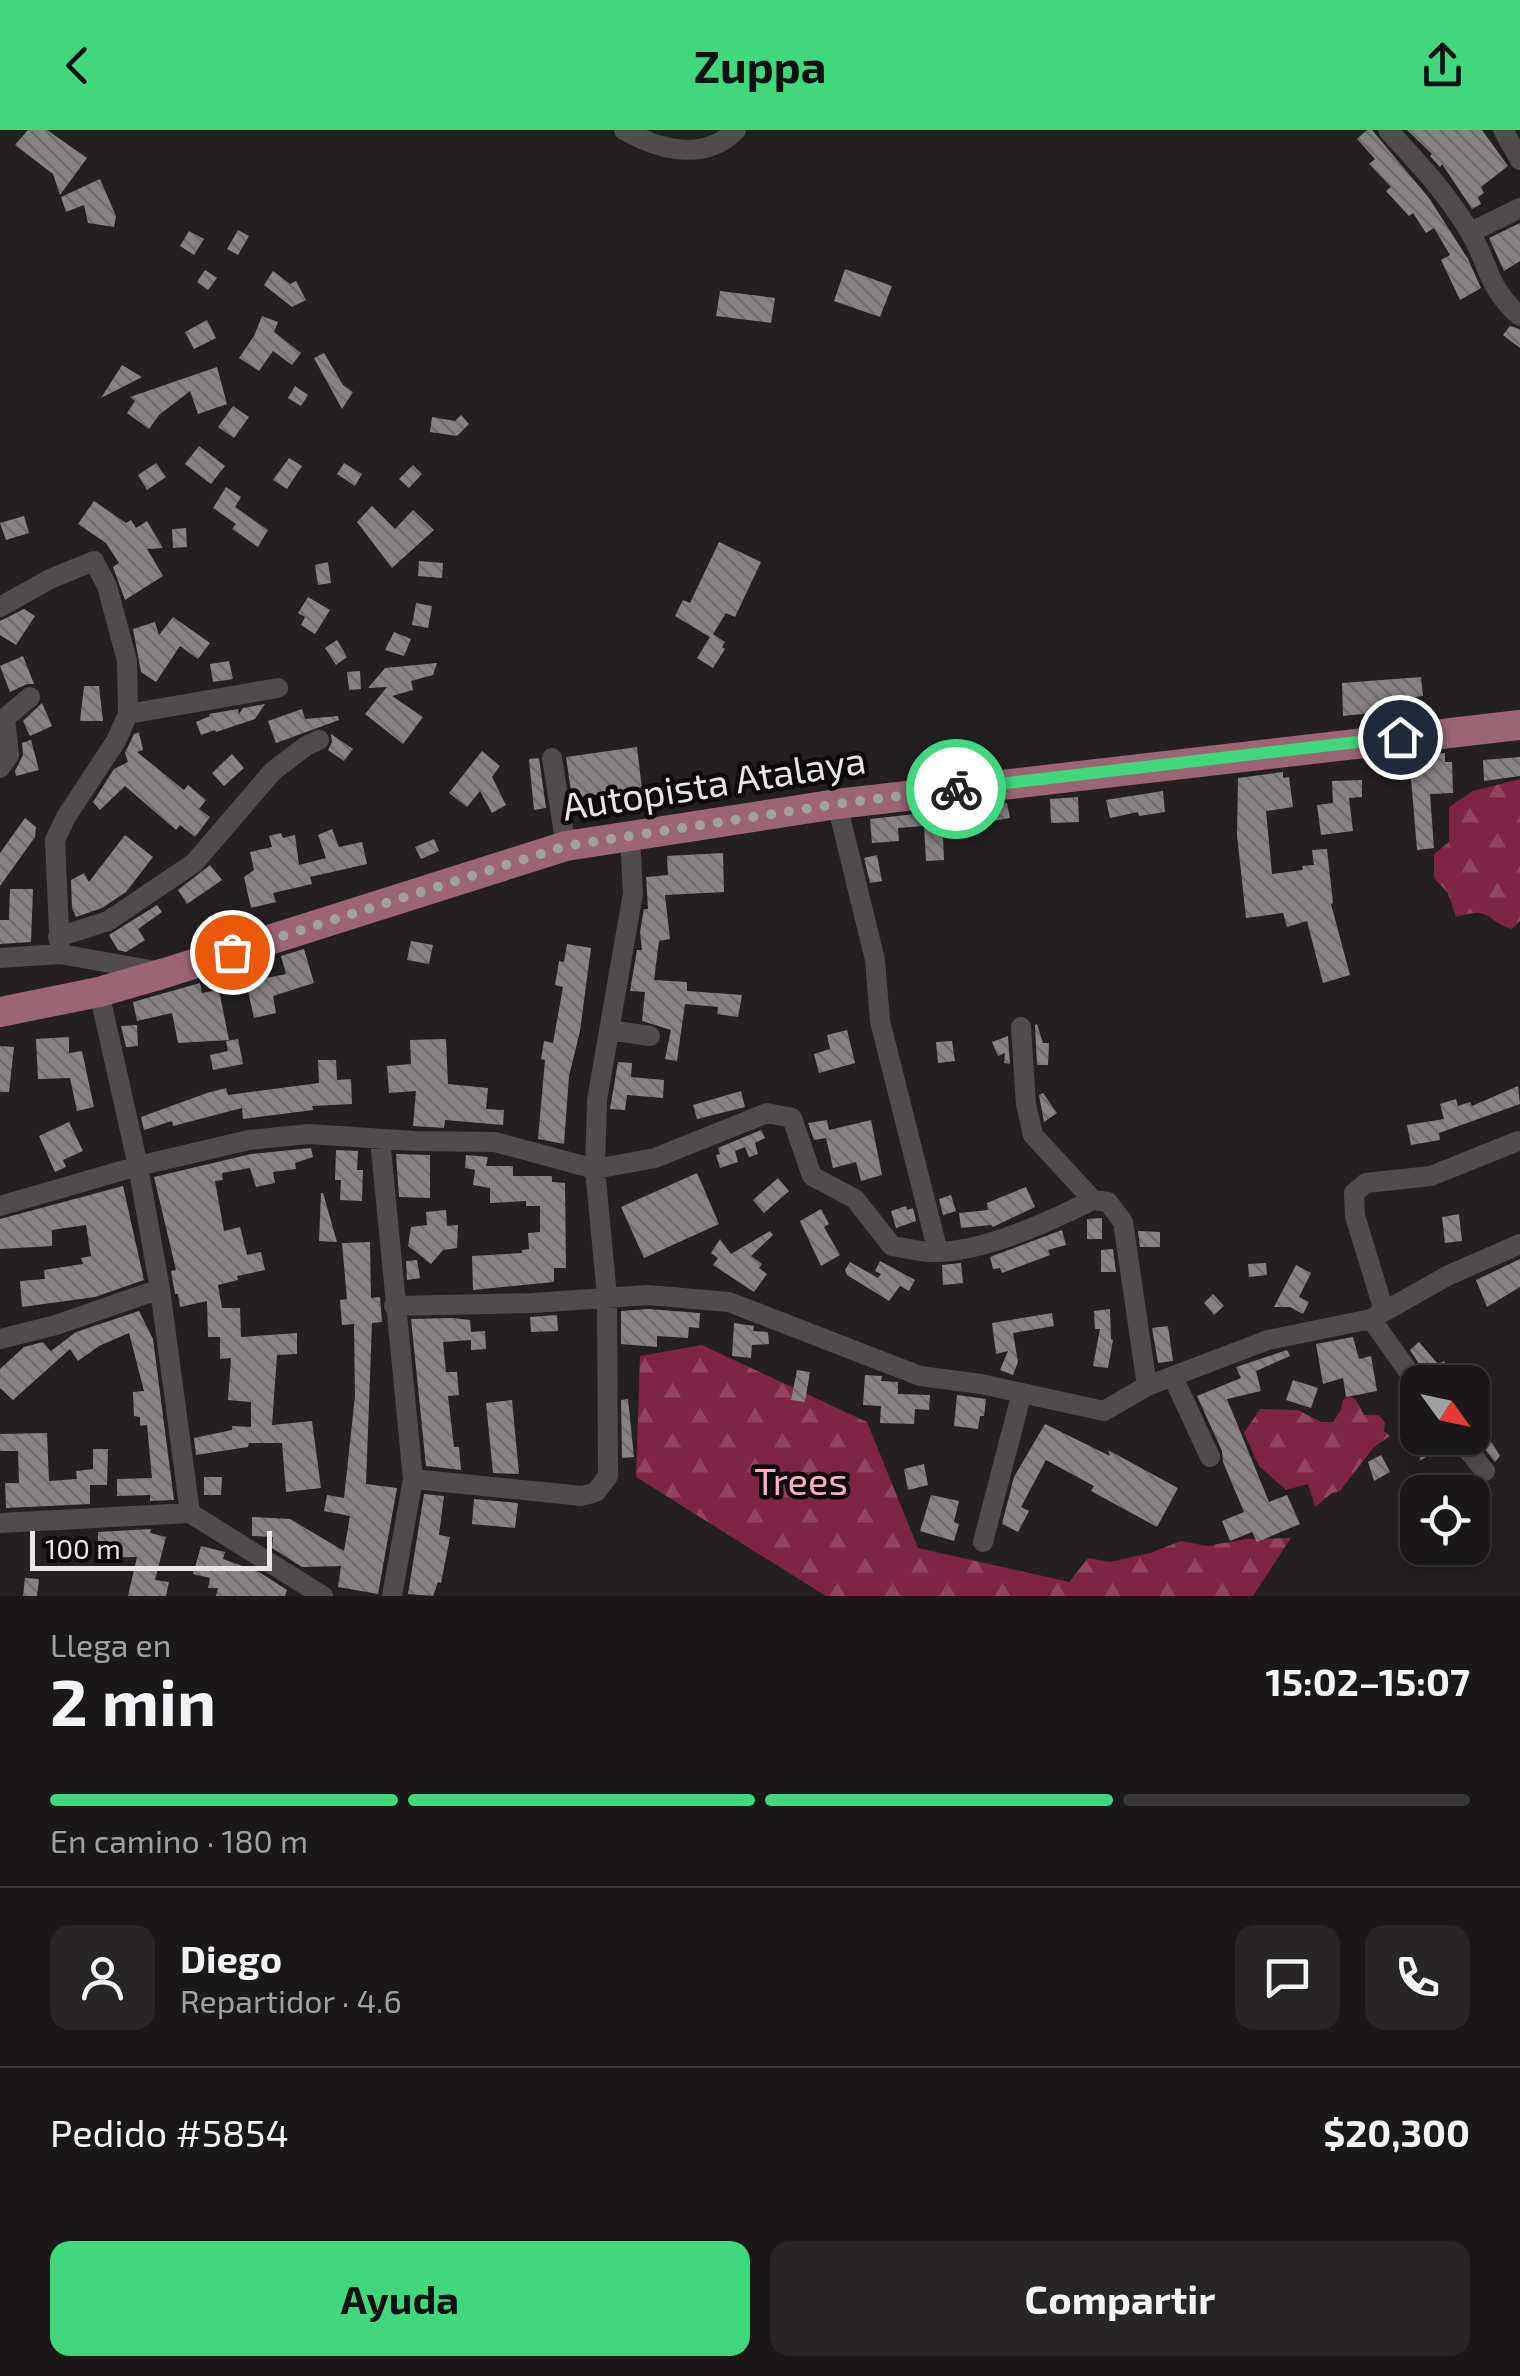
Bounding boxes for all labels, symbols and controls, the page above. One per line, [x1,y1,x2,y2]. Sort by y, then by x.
icon: back [50,38,105,93]
text: Zuppa [694,38,826,92]
icon: share [1415,38,1470,93]
pin [1358,695,1443,780]
icon: home [1373,710,1428,765]
street label: Autopista Atalaya [559,735,869,829]
courier [906,739,1006,839]
icon: bike [929,762,984,817]
pin [190,910,275,995]
icon: bag [205,925,260,980]
north arrow [1400,1365,1490,1455]
map controls [1400,1365,1490,1565]
park label: Trees [754,1457,848,1503]
button: locate [1400,1475,1490,1565]
scale bar [30,1526,272,1570]
text: 100 m [45,1531,121,1565]
text: Llega en [50,1625,171,1663]
text: 15:02–15:07 [1266,1658,1470,1704]
text: 2 min [50,1661,216,1739]
text: En camino · 180 m [50,1821,308,1859]
button: person [50,1925,155,2030]
button: chat [1235,1925,1340,2030]
button: phone [1365,1925,1470,2030]
text: Diego [180,1935,282,1981]
text: Repartidor · 4.6 [180,1981,402,2019]
text: Pedido #5854 [50,2109,289,2155]
text: $20,300 [1323,2109,1470,2155]
button: Ayuda [50,2241,750,2356]
button: Compartir [770,2241,1470,2356]

